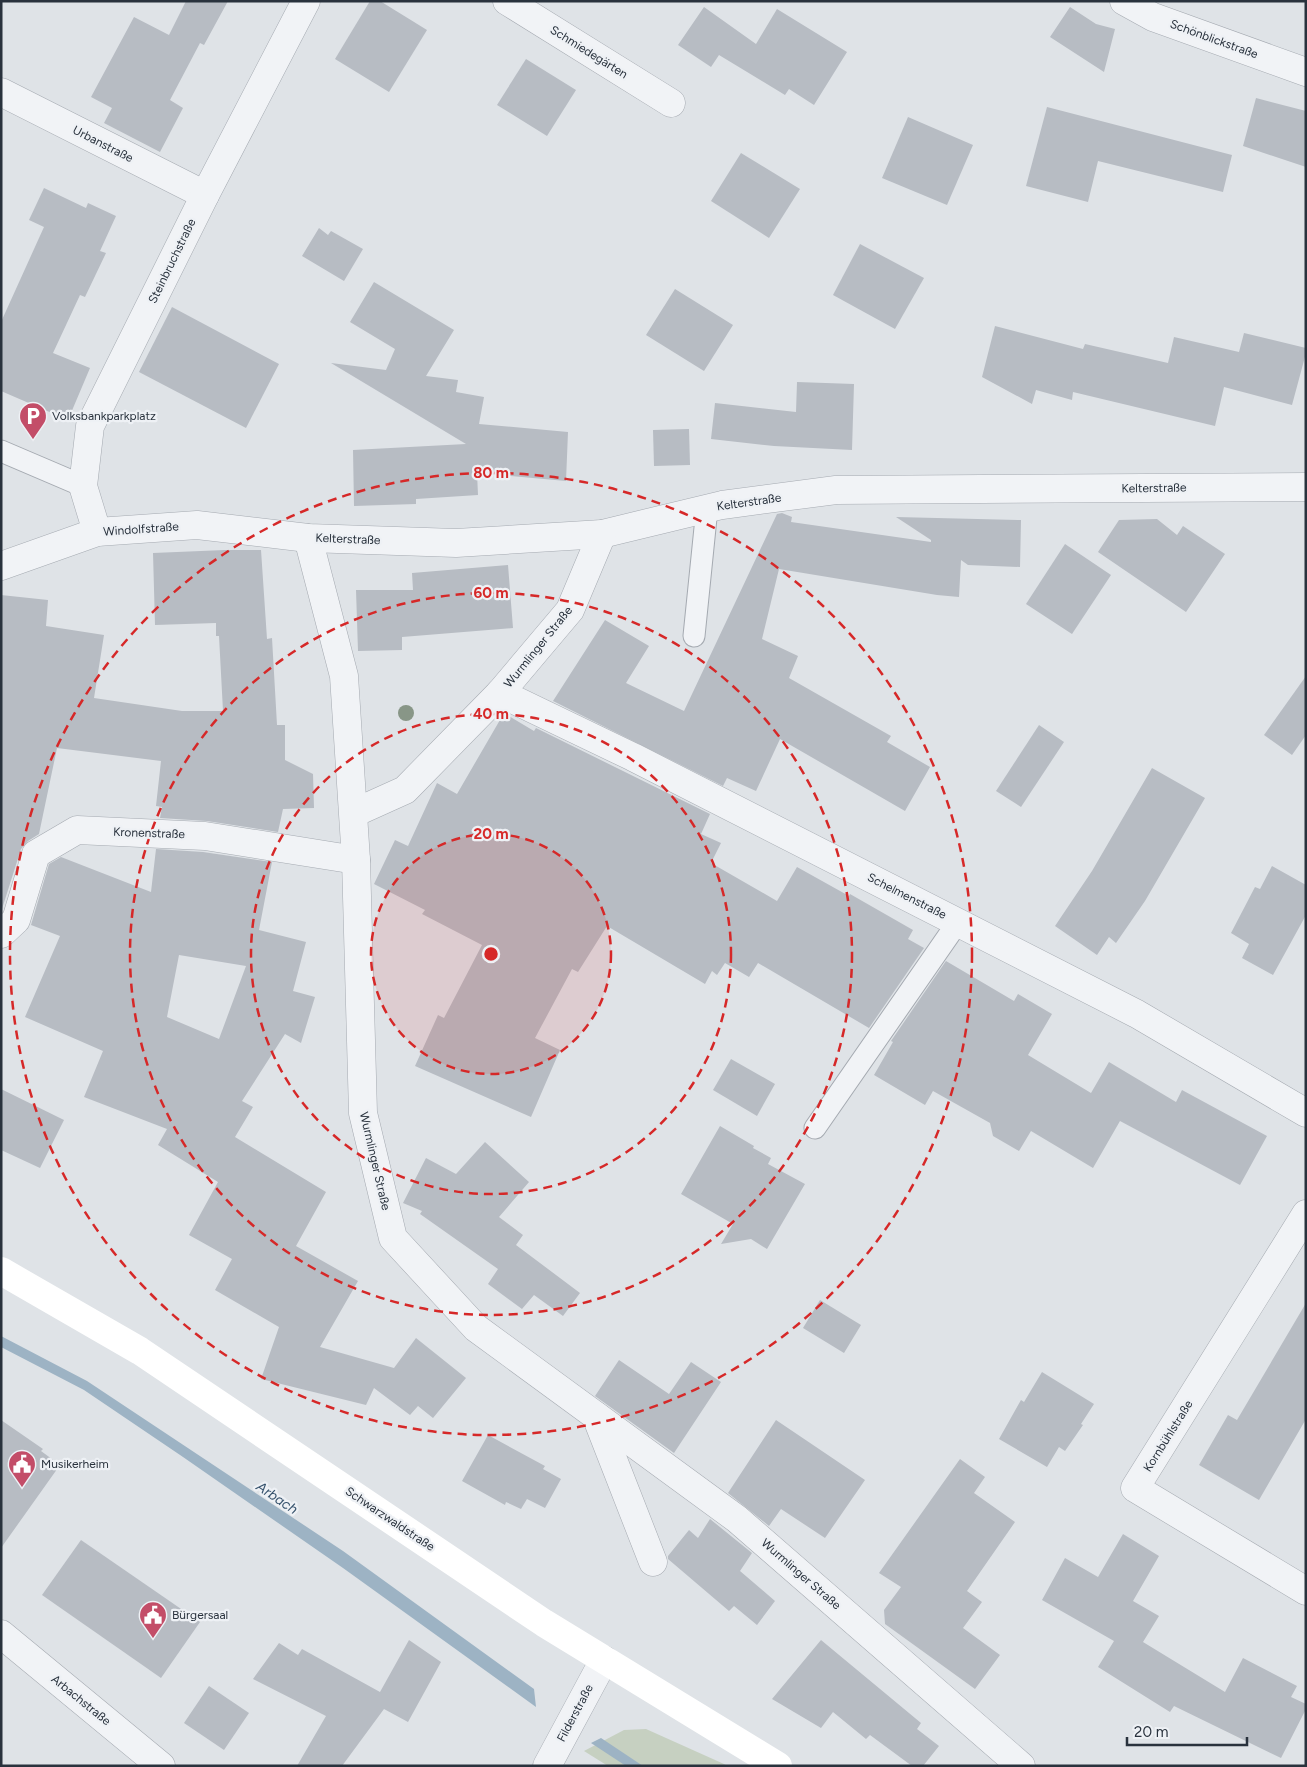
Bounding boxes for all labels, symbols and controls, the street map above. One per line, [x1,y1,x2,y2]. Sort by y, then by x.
street label: Schönblickstraße [1168,17,1260,62]
street label: Schmiedegärten [548,23,631,82]
street label: Urbanstraße [70,123,136,165]
street label: Steinbruchstraße [145,216,199,306]
parking icon: Volksbankparkplatz [18,401,48,440]
place label: Volksbankparkplatz [52,409,156,423]
text: 80 m [473,464,509,482]
street label: Kelterstraße [1121,480,1187,496]
street label: Kelterstraße [716,490,783,513]
street label: Windolfstraße [103,519,180,539]
street label: Kelterstraße [315,531,381,547]
text: 60 m [473,584,509,602]
street label: Wurmlinger Straße [501,603,575,690]
text: 40 m [473,705,509,723]
street label: Kronenstraße [113,825,186,841]
text: 20 m [473,825,509,843]
street label: Schelmenstraße [865,870,949,922]
centre of rings [482,945,500,963]
street label: Wurmlinger Straße [357,1110,393,1212]
street label: Kornbühlstraße [1140,1397,1196,1474]
public building icon: Musikerheim [7,1449,37,1488]
place label: Musikerheim [41,1457,109,1471]
water label: Arbach [252,1477,301,1518]
street label: Schwarzwaldstraße [343,1484,438,1554]
street label: Wurmlinger Straße [758,1536,844,1613]
public building icon: Bürgersaal [138,1600,168,1639]
place label: Bürgersaal [172,1608,228,1622]
street label: Arbachstraße [49,1672,114,1728]
street label: Filderstraße [554,1681,596,1744]
scale bar [1127,1714,1247,1746]
text: 20 m [1134,1723,1168,1741]

